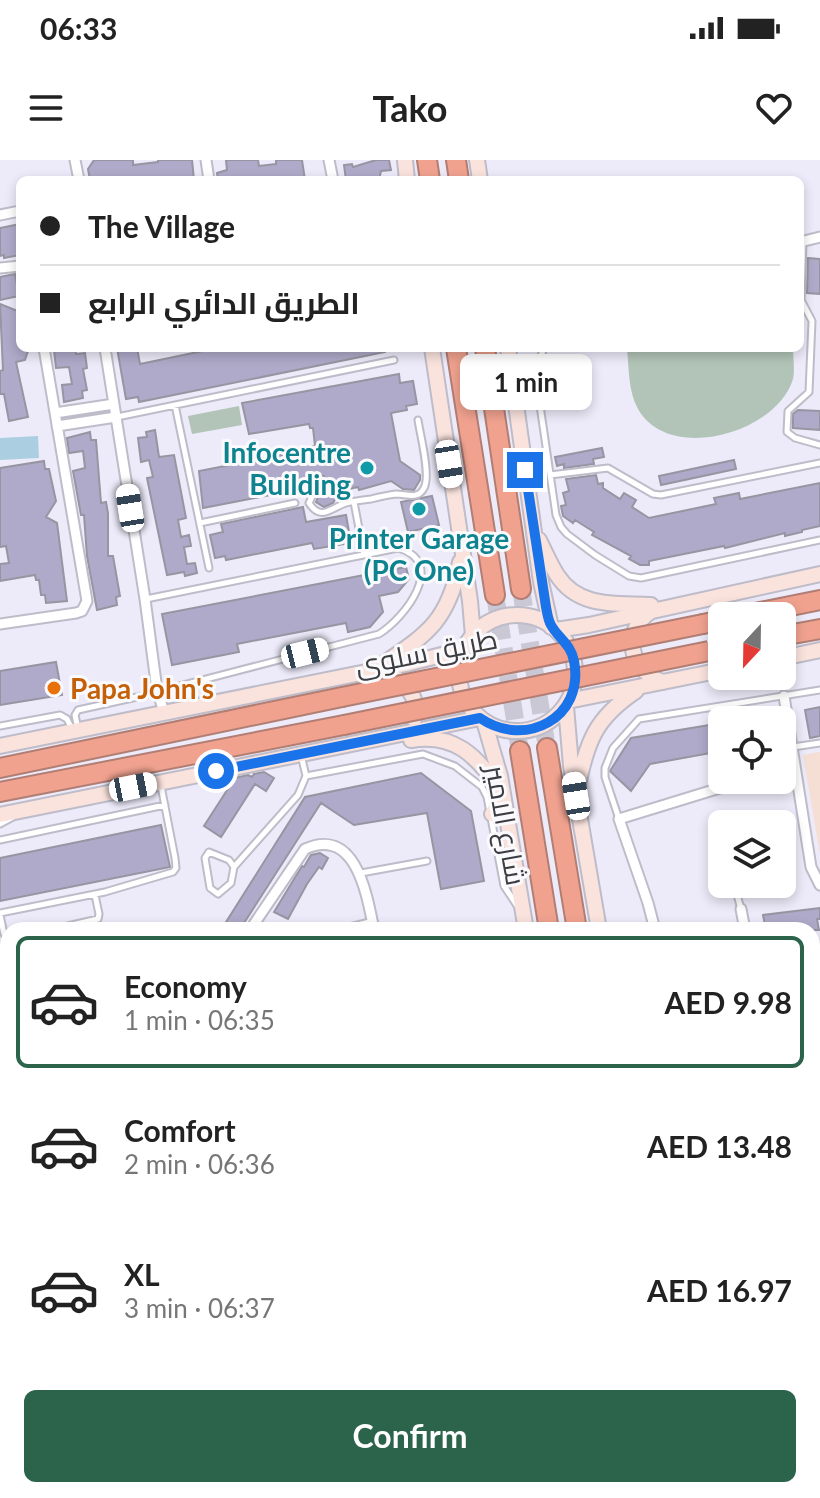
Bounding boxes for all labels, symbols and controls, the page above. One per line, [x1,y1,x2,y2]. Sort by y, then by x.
text: 06:33 [40,10,117,46]
icon: menu [24,86,68,130]
text: Tako [373,86,447,130]
icon: heart [752,86,796,130]
text: The Village [88,208,235,244]
text: الطريق الدائري الرابع [88,284,360,320]
callout: 1 min [459,354,591,410]
text: 1 min [494,366,558,398]
place label: Infocentre Building [222,435,351,501]
car [433,438,465,490]
route end [507,452,543,488]
marker: Infocentre Building [358,459,376,477]
car [114,482,146,534]
marker: Printer Garage (PC One) [410,500,428,518]
place label: Printer Garage (PC One) [329,521,509,587]
north arrow [708,602,796,690]
map controls [708,602,796,898]
street label: طريق سلوى [352,621,500,682]
car [279,636,331,670]
place label: Papa John's [70,671,214,705]
marker: Papa John's [45,679,63,697]
button: locate [708,706,796,794]
route start [198,753,234,789]
street label: شارع الامير [476,760,534,888]
car [560,770,592,822]
car [107,771,159,803]
button: layers [708,810,796,898]
icon: car [28,966,100,1038]
text: Economy [124,968,247,1004]
text: AED 9.98 [664,984,792,1020]
text: 1 min · 06:35 [124,1004,275,1036]
icon: car [28,1110,100,1182]
text: Comfort [124,1112,236,1148]
text: AED 13.48 [647,1128,792,1164]
text: 2 min · 06:36 [124,1148,275,1180]
icon: car [28,1254,100,1326]
text: XL [124,1256,160,1292]
text: AED 16.97 [647,1272,792,1308]
text: 3 min · 06:37 [124,1292,275,1324]
button: Confirm [24,1390,796,1482]

